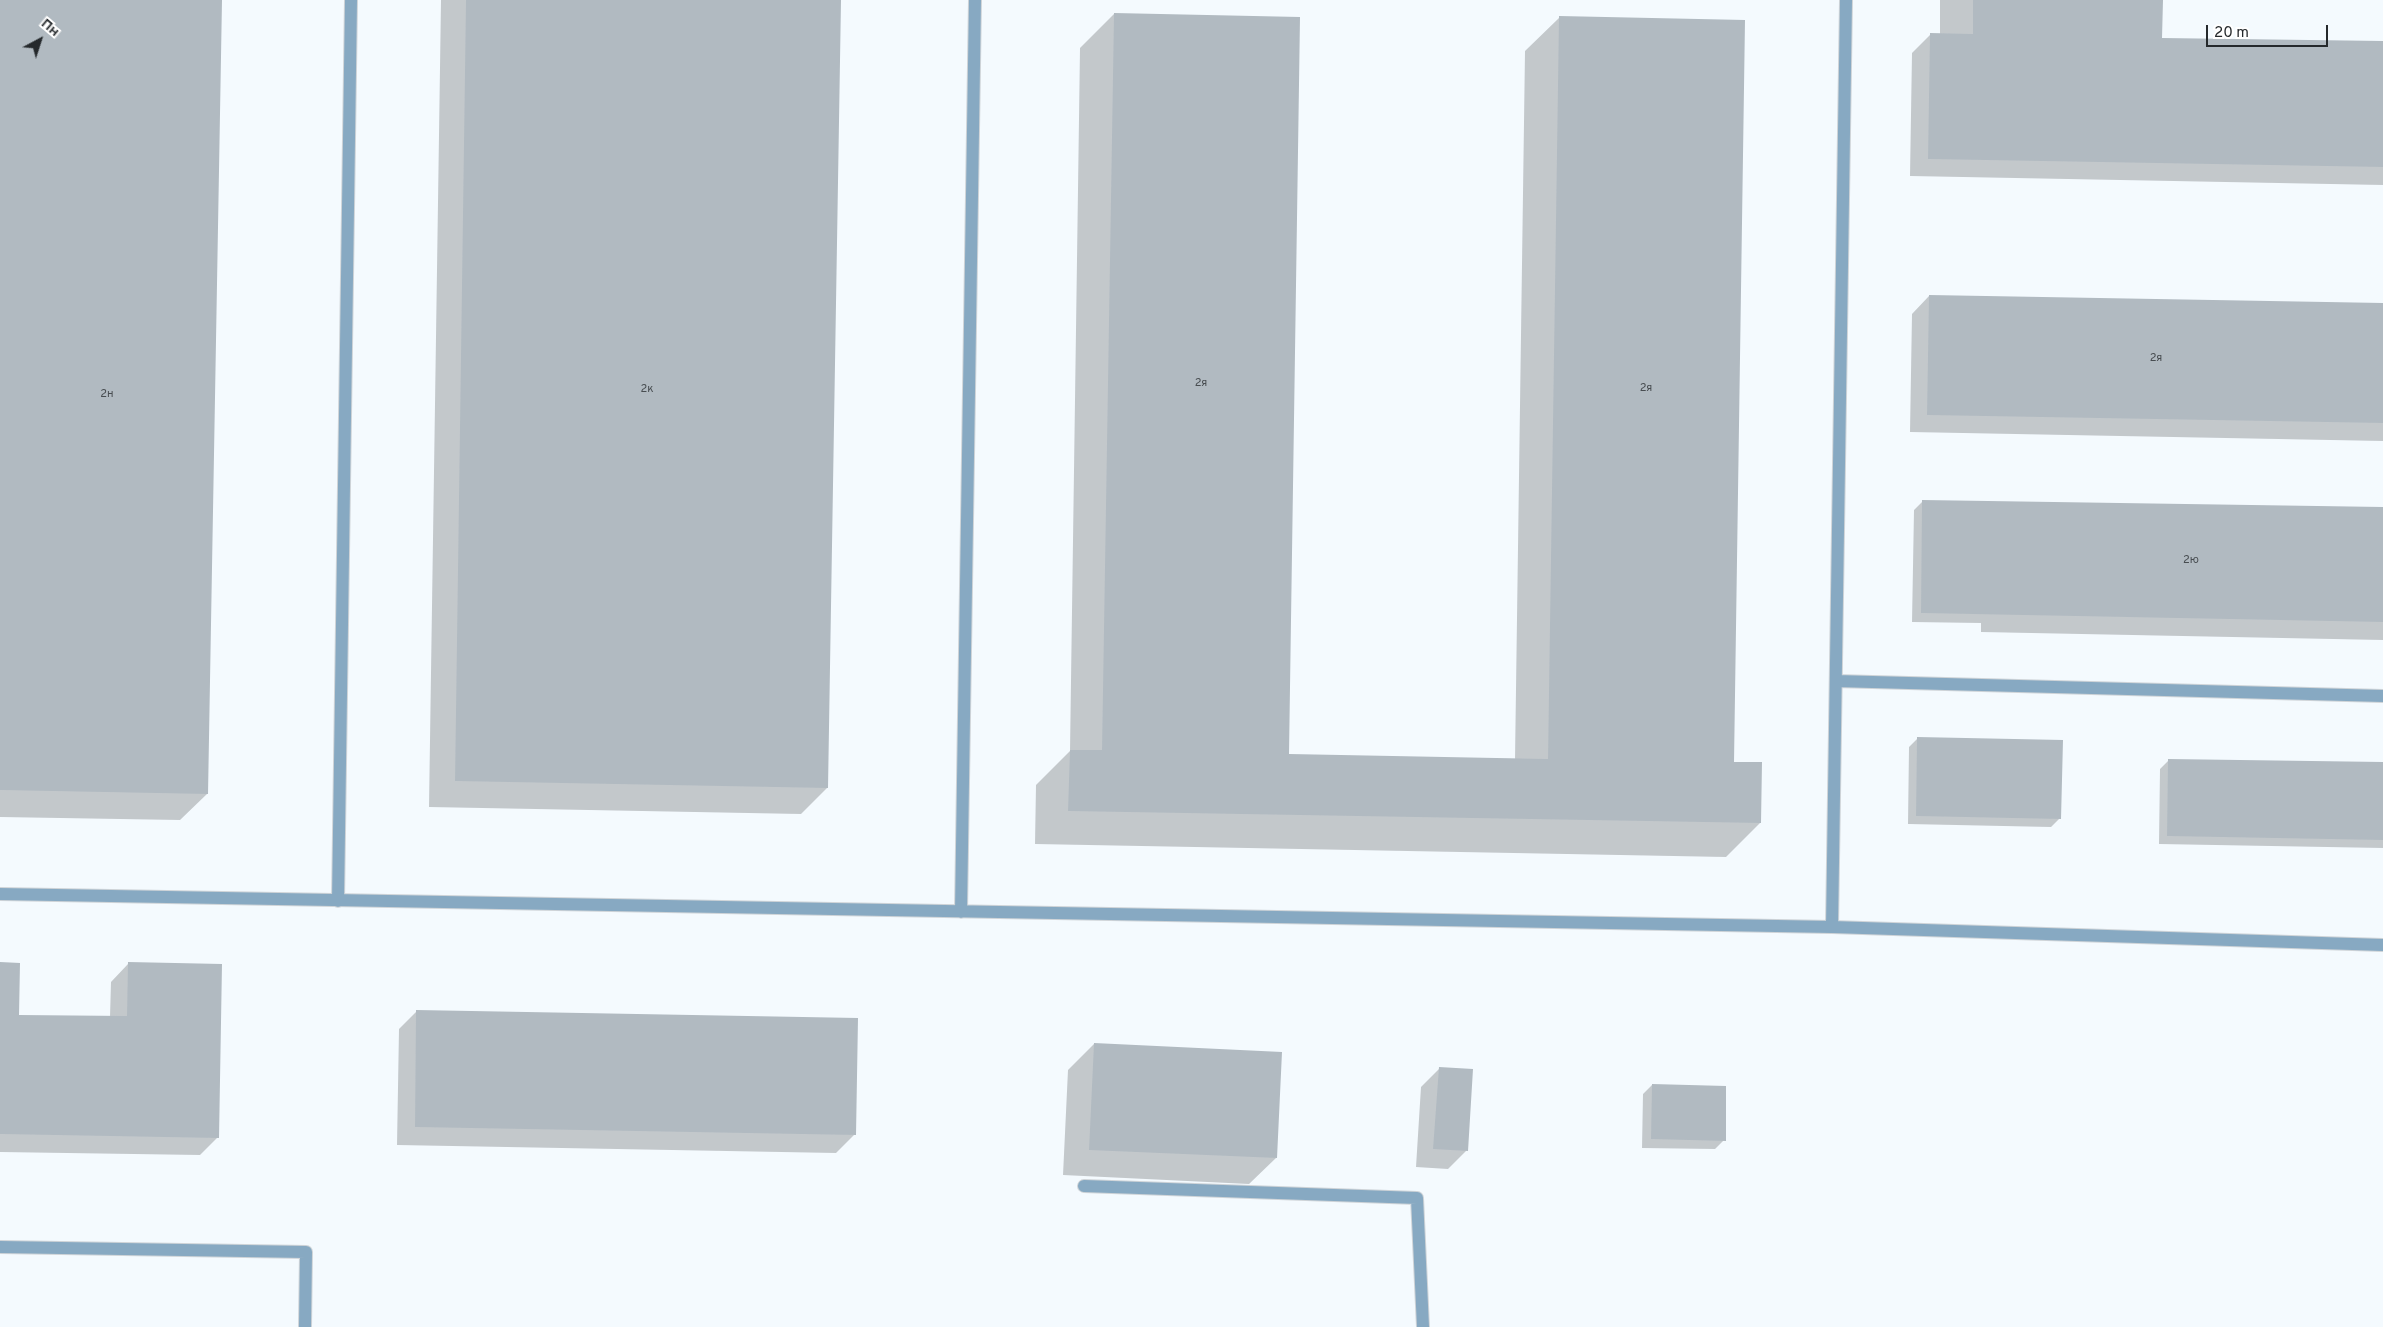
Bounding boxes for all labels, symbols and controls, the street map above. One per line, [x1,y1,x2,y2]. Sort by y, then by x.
north arrow [15,15,65,65]
scale bar [2208,15,2330,47]
text: Пн [37,16,63,41]
text: 20 m [2214,24,2249,43]
house number: 2я [2150,352,2162,366]
house number: 2я [1195,377,1207,391]
house number: 2я [1640,382,1652,396]
house number: 2к [640,383,654,397]
house number: 2н [100,388,114,402]
house number: 2ю [2183,554,2199,568]

